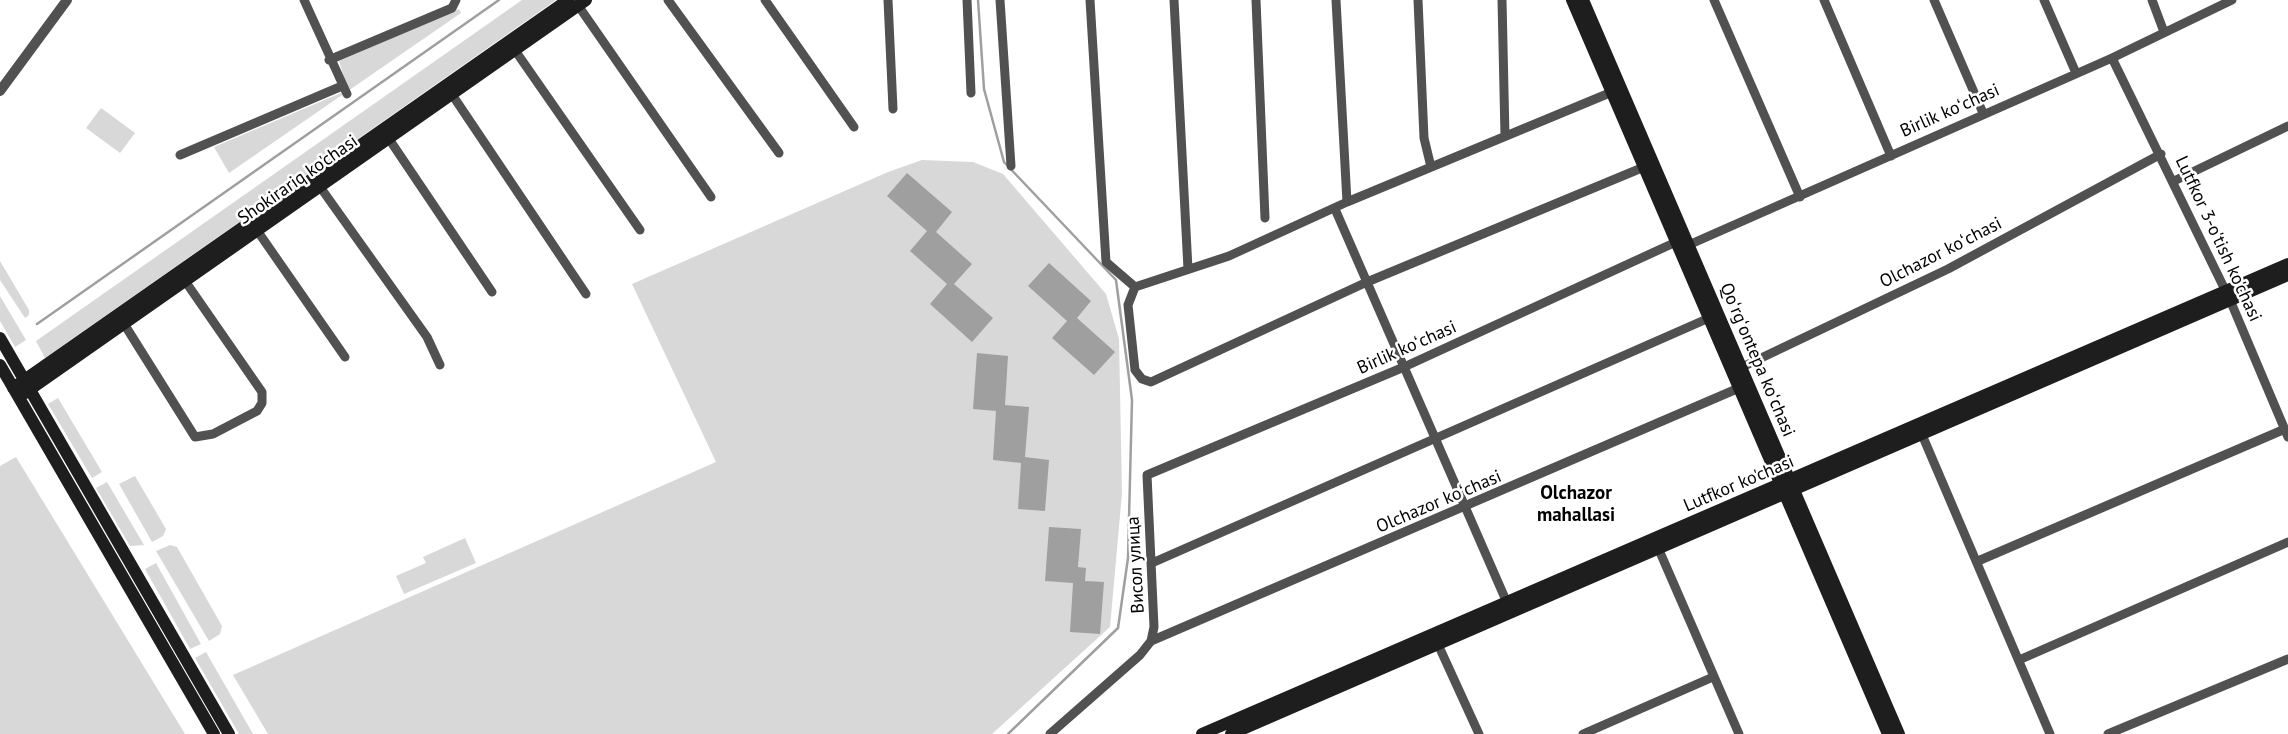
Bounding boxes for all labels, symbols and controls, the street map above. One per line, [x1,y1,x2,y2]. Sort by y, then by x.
street label: Birlik koʻchasi [1897,80,2003,142]
street label: Shokirariq ko'chasi [234,131,362,229]
street label: Lutfkor 3-o'tish ko'chasi [2170,153,2266,325]
street label: Olchazor koʻchasi [1876,213,2006,293]
street label: Qoʻrgʻontepa koʻchasi [1715,280,1799,440]
street label: Birlik koʻchasi [1354,317,1460,379]
street label: Lutfkor ko'chasi [1680,451,1798,517]
street label: Olchazor koʻchasi [1373,466,1505,538]
district label: Olchazor mahallasi [1537,483,1615,527]
street label: Висол улица [1123,516,1149,614]

